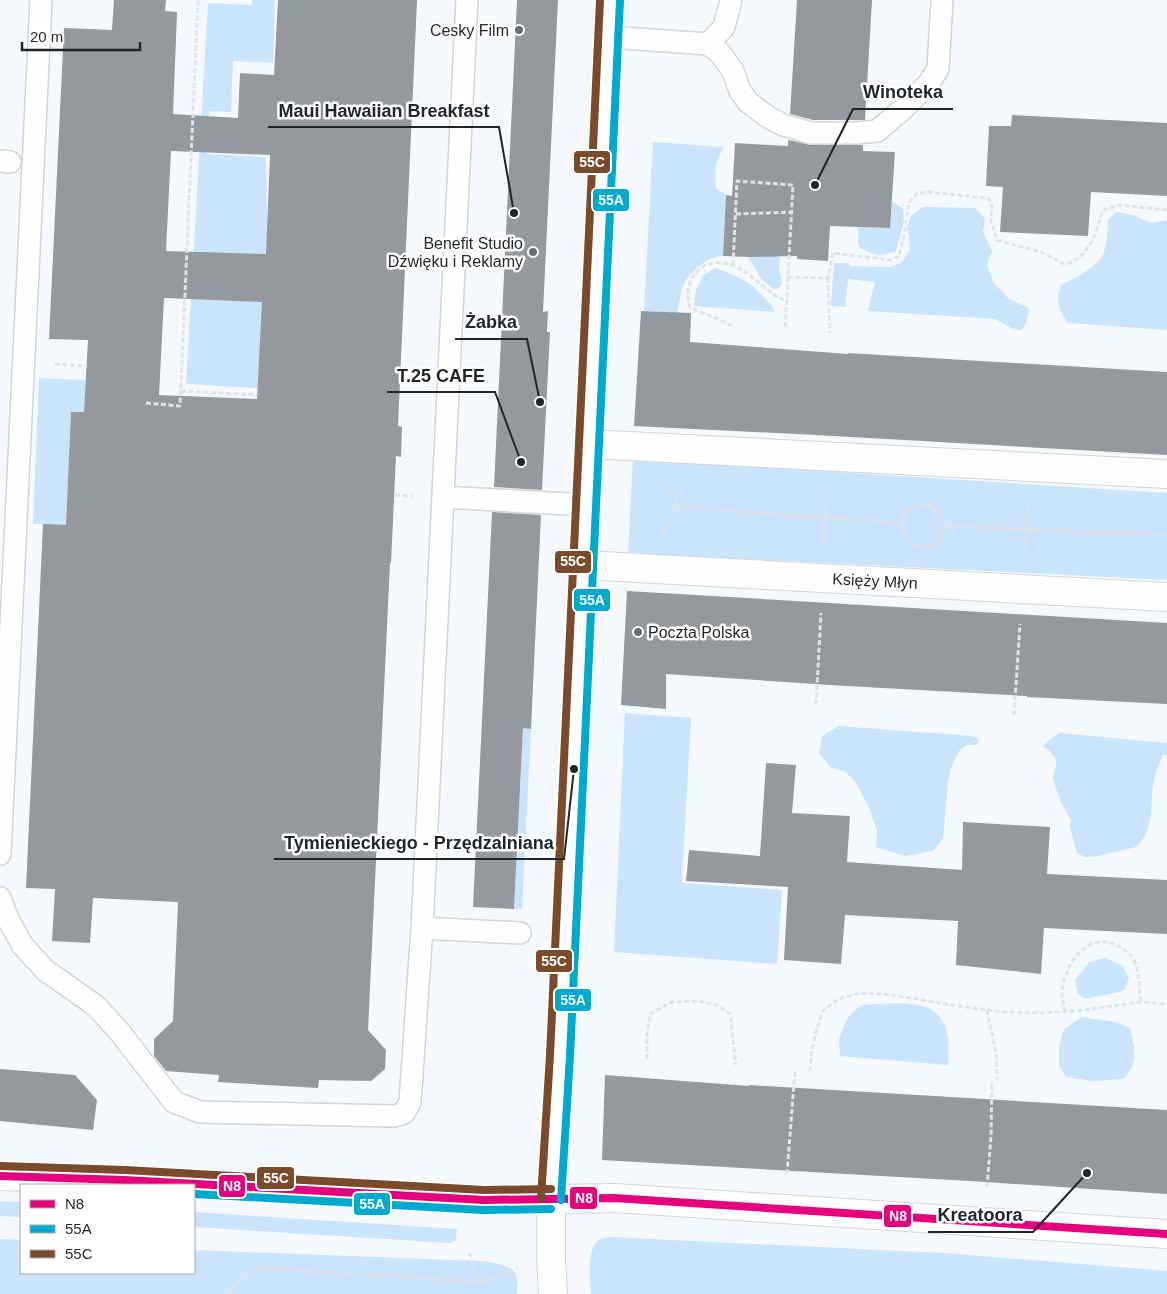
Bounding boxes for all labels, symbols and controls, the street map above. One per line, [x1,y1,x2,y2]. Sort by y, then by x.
scale bar [22,20,140,52]
place label: Cesky Film [430,22,509,39]
marker: Cesky Film [513,24,525,36]
text: 20 m [30,28,63,45]
callout: Winoteka [853,76,953,109]
text: Winoteka [863,82,944,102]
callout: Maui Hawaiian Breakfast [268,94,499,127]
text: Maui Hawaiian Breakfast [278,101,490,121]
line badge: 55C [573,150,611,174]
text: 55C [579,154,605,170]
line badge: 55A [592,188,630,212]
text: 55A [598,192,624,208]
place label: Benefit Studio Dźwięku i Reklamy [388,235,523,270]
marker: Benefit Studio Dźwięku i Reklamy [527,246,539,258]
callout: Żabka [455,306,527,339]
text: Żabka [465,312,518,332]
callout: T.25 CAFE [387,359,495,392]
text: T.25 CAFE [397,366,485,386]
line badge: 55C [554,550,592,574]
text: 55C [560,553,586,569]
street label: Księży Młyn [832,570,918,592]
line badge: 55A [573,588,611,612]
text: 55A [579,592,605,608]
place label: Poczta Polska [648,624,749,641]
marker: Poczta Polska [632,626,644,638]
callout: Tymienieckiego - Przędzalniana [274,826,564,859]
text: Tymienieckiego - Przędzalniana [284,833,555,853]
line badge: 55C [535,949,573,973]
text: 55C [541,953,567,969]
line badge: 55A [554,988,592,1012]
text: 55A [560,992,586,1008]
line badge: 55C [256,1166,295,1190]
text: 55C [263,1170,289,1186]
line badge: N8 [218,1174,246,1198]
text: N8 [223,1178,241,1194]
legend [20,1184,195,1274]
line badge: N8 [569,1186,598,1210]
text: N8 [575,1190,593,1206]
line badge: 55A [353,1192,391,1216]
text: N8 [65,1195,84,1212]
text: 55A [359,1196,385,1212]
callout: Kreatoora [928,1199,1033,1232]
line badge: N8 [883,1204,912,1228]
text: Kreatoora [937,1205,1023,1225]
text: N8 [889,1208,907,1224]
text: 55A [65,1220,92,1237]
text: 55C [65,1245,93,1262]

